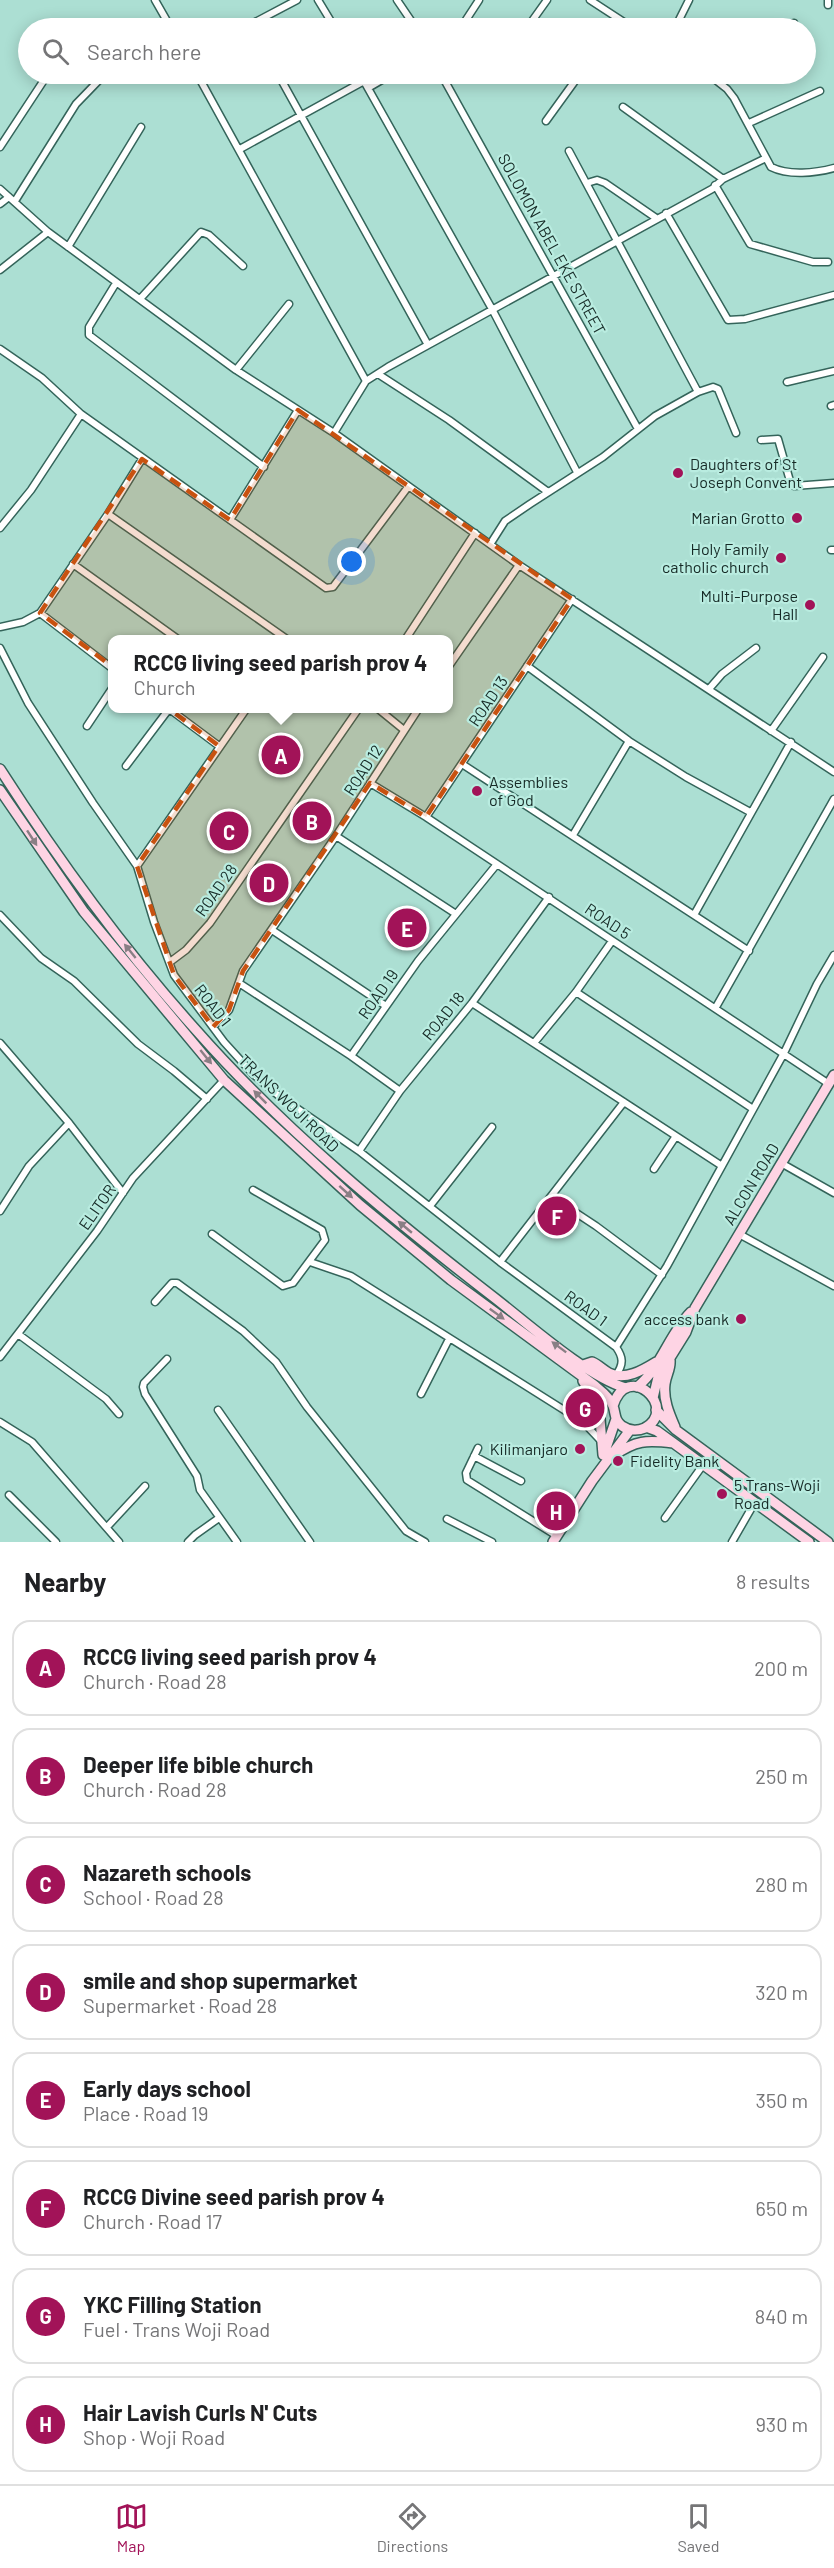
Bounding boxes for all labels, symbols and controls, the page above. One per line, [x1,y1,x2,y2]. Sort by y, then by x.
search box [18,18,816,84]
icon: search [39,35,72,68]
text: Search here [87,38,201,64]
street label: SOLOMON ABEL EKE STREET [495,150,610,338]
place label: Daughters of St Joseph Convent [690,454,802,491]
marker: Daughters of St Joseph Convent [671,466,685,480]
place label: Marian Grotto [691,508,785,527]
marker: Marian Grotto [790,511,804,525]
place label: Holy Family catholic church [662,539,770,576]
your location [337,547,366,576]
marker: Holy Family catholic church [774,551,788,565]
place label: Multi-Purpose Hall [701,586,798,623]
marker: Multi-Purpose Hall [803,598,817,612]
popup [108,635,453,713]
text: RCCG living seed parish prov 4 [134,649,427,675]
street label: ROAD 13 [464,672,511,729]
text: Church [134,675,196,699]
pin: A [262,732,300,777]
street label: ROAD 12 [339,741,386,799]
place label: Assemblies of God [489,772,568,809]
marker: Assemblies of God [470,784,484,798]
pin: B [292,798,332,844]
pin: C [210,808,248,854]
one-way arrow [26,830,38,846]
street label: ROAD 28 [191,860,240,920]
pin: D [250,860,288,906]
street label: ROAD 5 [582,899,635,943]
pin: E [388,906,426,950]
one-way arrow [124,943,137,959]
street label: ROAD 19 [354,965,402,1022]
street label: ROAD 1 [191,980,236,1030]
street label: ROAD 18 [417,988,468,1044]
one-way arrow [199,1049,211,1064]
street label: TRANS WOJI ROAD [235,1050,344,1155]
one-way arrow [253,1090,267,1104]
street label: ALCON ROAD [719,1140,782,1228]
street label: ELITOR [74,1180,119,1233]
one-way arrow [338,1185,353,1199]
pin: F [538,1194,576,1238]
one-way arrow [397,1222,412,1234]
street label: ROAD 1 [561,1286,611,1329]
one-way arrow [490,1308,505,1320]
place label: access bank [644,1309,729,1328]
marker: access bank [734,1312,748,1326]
one-way arrow [551,1341,566,1353]
pin: G [566,1386,604,1430]
place label: Kilimanjaro [490,1439,568,1458]
marker: Kilimanjaro [573,1442,587,1456]
place label: Fidelity Bank [630,1451,719,1470]
marker: Fidelity Bank [611,1454,625,1468]
place label: 5 Trans-Woji Road [734,1475,820,1512]
marker: 5 Trans-Woji Road [715,1487,729,1501]
pin: H [536,1488,576,1534]
text: Nearby [24,1566,106,1597]
text: 8 results [736,1569,810,1593]
text: RCCG living seed parish prov 4 [83,1643,377,1669]
text: A [39,1656,52,1680]
text: 200 m [754,1656,808,1680]
text: Church · Road 28 [83,1669,227,1693]
text: Deeper life bible church [83,1751,313,1777]
text: B [39,1764,52,1788]
text: 250 m [755,1764,808,1788]
text: Church · Road 28 [83,1777,227,1801]
text: Nazareth schools [83,1859,251,1885]
text: C [39,1872,52,1896]
text: 280 m [755,1872,808,1896]
text: School · Road 28 [83,1885,224,1909]
text: smile and shop supermarket [83,1967,358,1993]
text: D [39,1980,52,2004]
text: 320 m [755,1980,808,2004]
text: Supermarket · Road 28 [83,1993,277,2017]
text: Early days school [83,2075,251,2101]
text: E [40,2088,51,2112]
text: 350 m [756,2088,808,2112]
text: Place · Road 19 [83,2101,209,2125]
text: RCCG Divine seed parish prov 4 [83,2183,385,2209]
text: F [40,2196,51,2220]
text: 650 m [756,2196,808,2220]
text: Church · Road 17 [83,2209,222,2233]
text: YKC Filling Station [83,2291,262,2317]
text: G [39,2304,52,2328]
text: 840 m [755,2304,808,2328]
text: Fuel · Trans Woji Road [83,2317,270,2341]
text: Hair Lavish Curls N' Cuts [83,2399,317,2425]
text: H [39,2412,52,2436]
text: 930 m [755,2412,808,2436]
text: Shop · Woji Road [83,2425,225,2449]
tab: Map [115,2500,148,2555]
tab: Directions [377,2500,448,2555]
tab: Saved [677,2500,719,2555]

